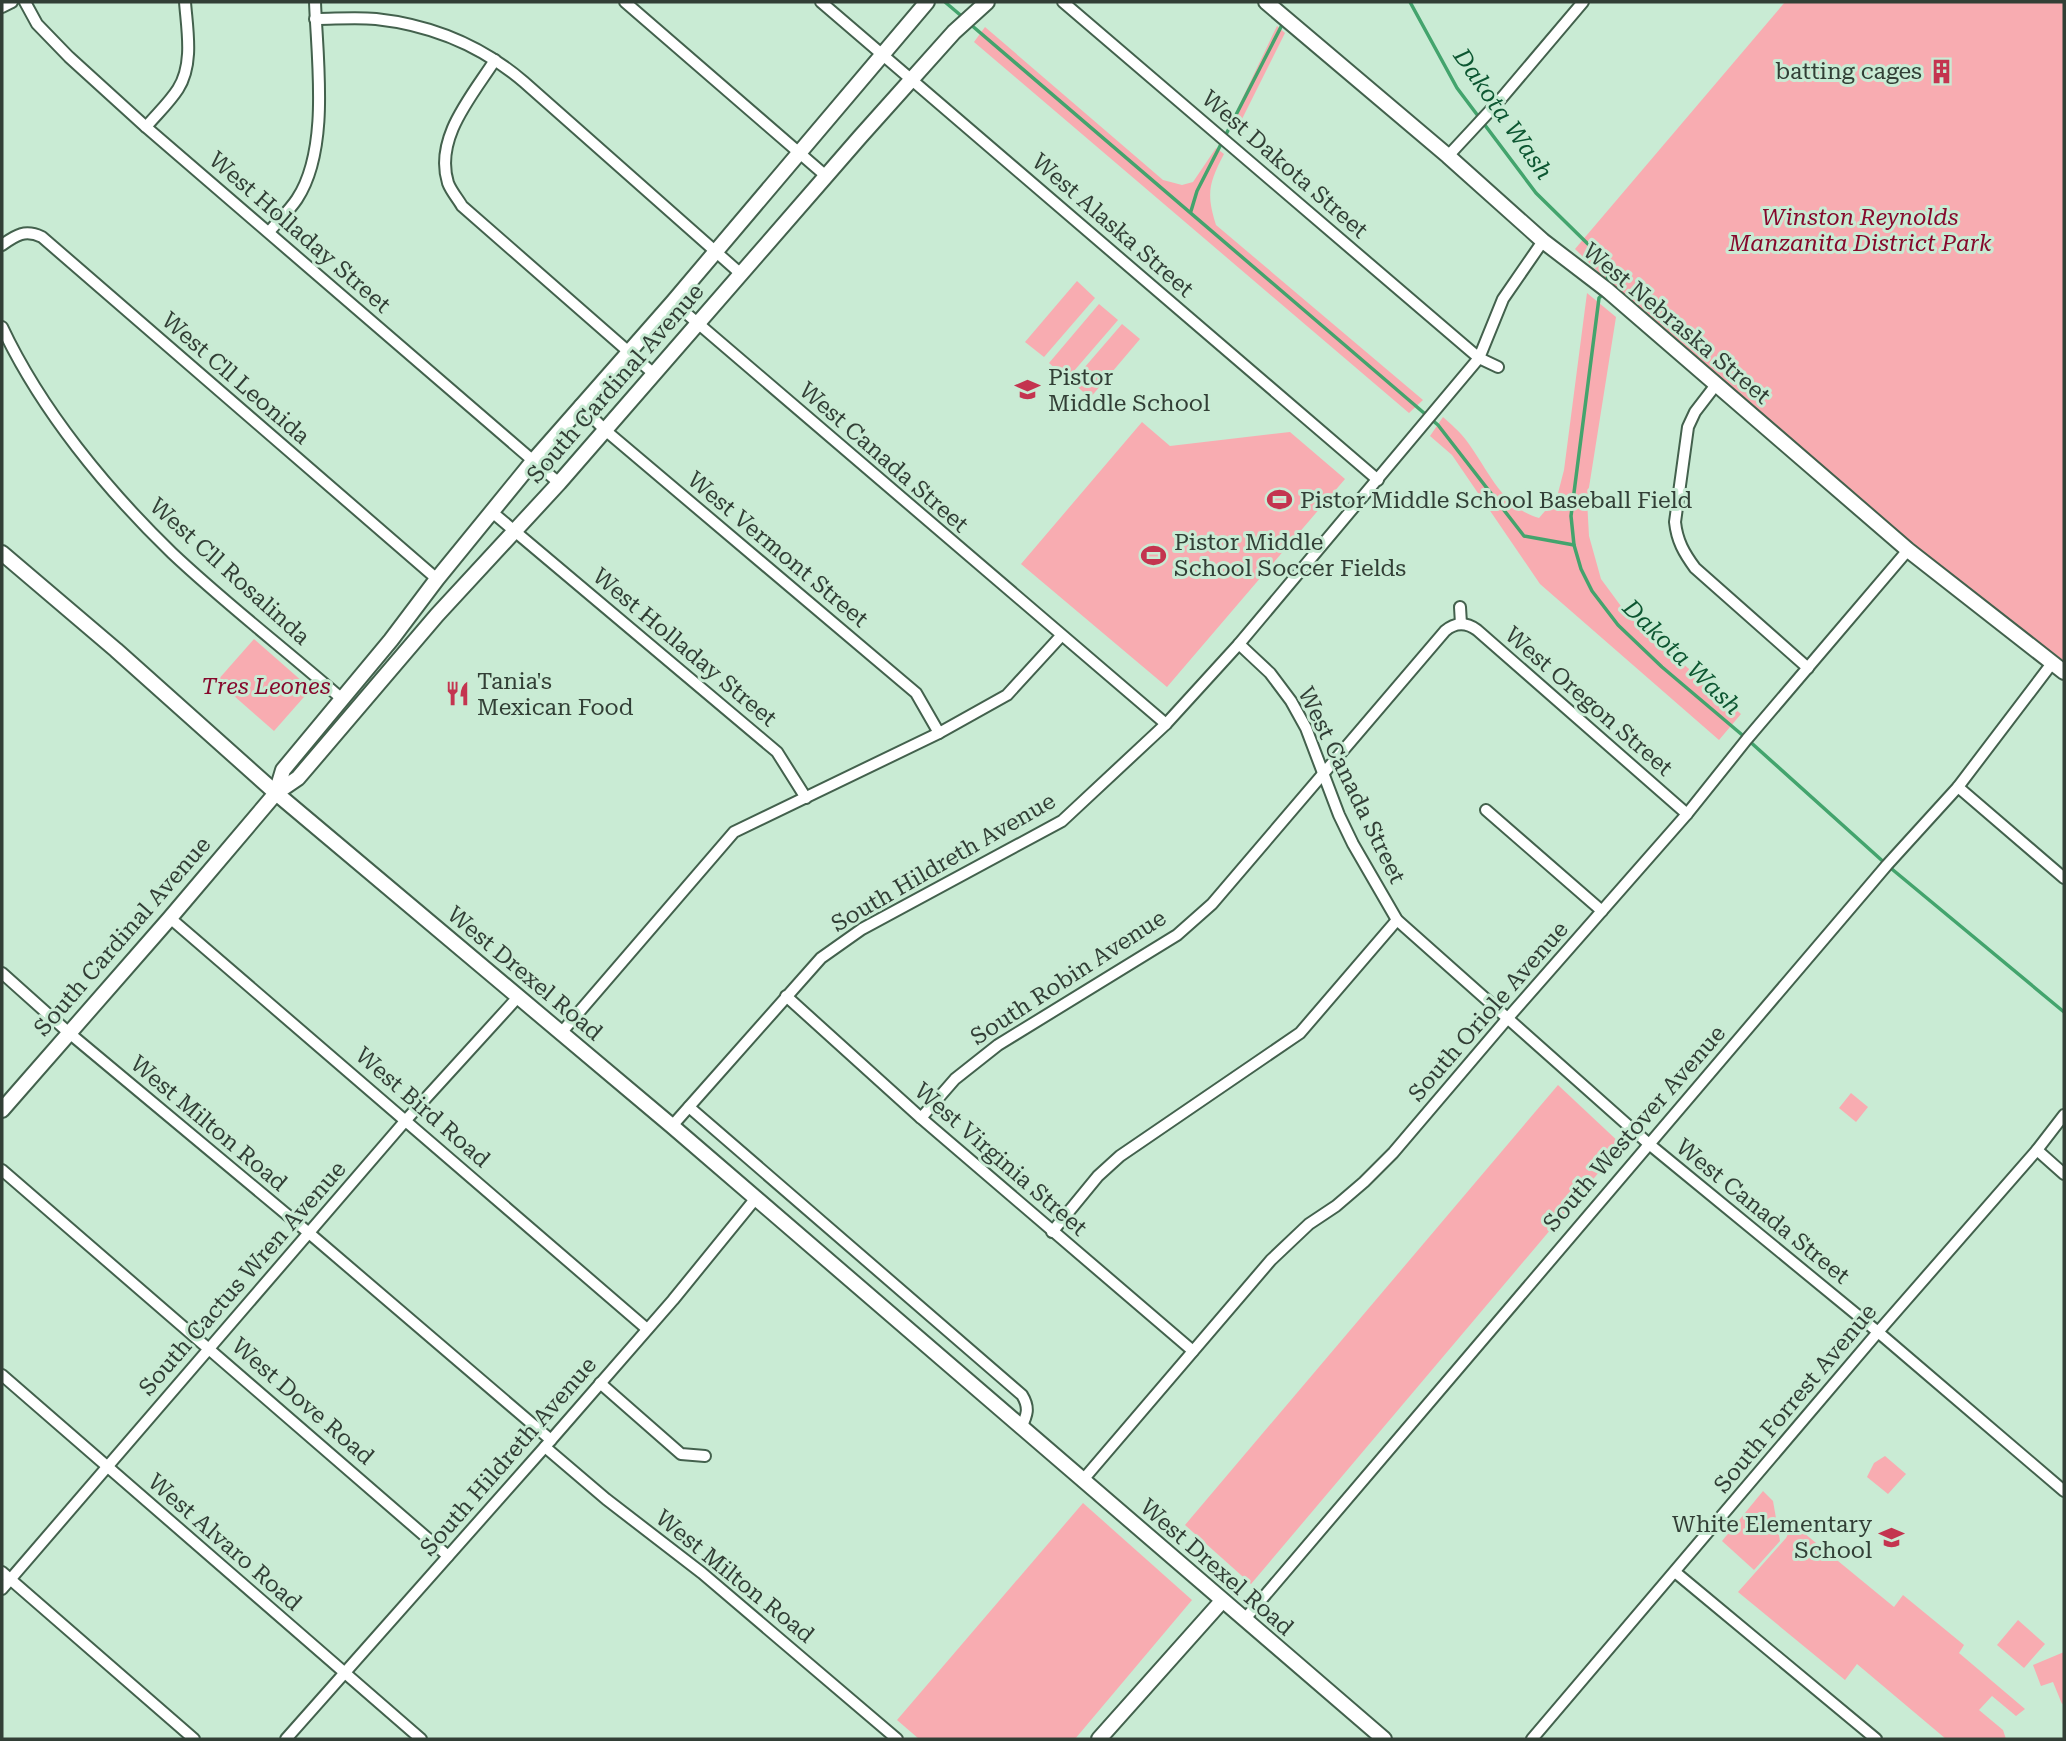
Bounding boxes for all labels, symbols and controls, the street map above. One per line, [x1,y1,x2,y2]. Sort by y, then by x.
water label: Dakota Wash [1447,42,1558,185]
building icon: batting cages [1928,57,1956,85]
place label: batting cages [1775,58,1922,85]
street label: West Dakota Street [1196,85,1374,244]
street label: West Holladay Street [203,146,396,319]
street label: West Alaska Street [1026,148,1199,303]
park label: Winston Reynolds Manzanita District Park [1728,204,1992,257]
street label: West Nebraska Street [1577,237,1776,410]
street label: South Cardinal Avenue [521,278,709,489]
street label: West Cll Leonida [156,307,316,450]
place label: Pistor Middle School [1048,364,1210,417]
school or university icon: Pistor Middle School [1014,376,1042,404]
street label: West Canada Street [794,377,974,538]
street label: West Vermont Street [682,466,874,633]
sports icon: Pistor Middle School Baseball Field [1266,486,1294,514]
place label: Pistor Middle School Baseball Field [1300,487,1693,514]
street label: West Cll Rosalinda [144,492,316,651]
place label: Pistor Middle School Soccer Fields [1174,529,1406,582]
sports icon: Pistor Middle School Soccer Fields [1140,541,1168,569]
street label: West Holladay Street [587,563,782,733]
water label: Dakota Wash [1616,593,1747,720]
street label: West Oregon Street [1499,621,1678,782]
place label: Tania's Mexican Food [477,668,634,721]
park label: Tres Leones [201,673,331,700]
restaurant icon: Tania's Mexican Food [443,680,471,708]
street label: West Canada Street [1292,683,1411,888]
street label: South Hildreth Avenue [826,787,1060,938]
street label: South Cardinal Avenue [28,831,216,1042]
street label: West Drexel Road [442,901,608,1046]
street label: South Robin Avenue [966,904,1171,1051]
street label: South Oriole Avenue [1403,916,1574,1107]
street label: South Westover Avenue [1538,1020,1731,1237]
street label: West Bird Road [350,1042,496,1173]
street label: West Milton Road [125,1050,293,1197]
street label: West Virginia Street [909,1077,1093,1242]
street label: West Canada Street [1671,1133,1855,1290]
street label: South Cactus Wren Avenue [133,1156,351,1401]
street label: South Forrest Avenue [1708,1298,1882,1498]
street label: West Dove Road [226,1332,380,1471]
street label: South Hildreth Avenue [415,1352,602,1561]
street label: West Alvaro Road [142,1468,307,1617]
street label: West Drexel Road [1134,1493,1299,1642]
street label: West Milton Road [650,1504,820,1649]
place label: White Elementary School [1672,1511,1872,1564]
school or university icon: White Elementary School [1878,1523,1906,1551]

